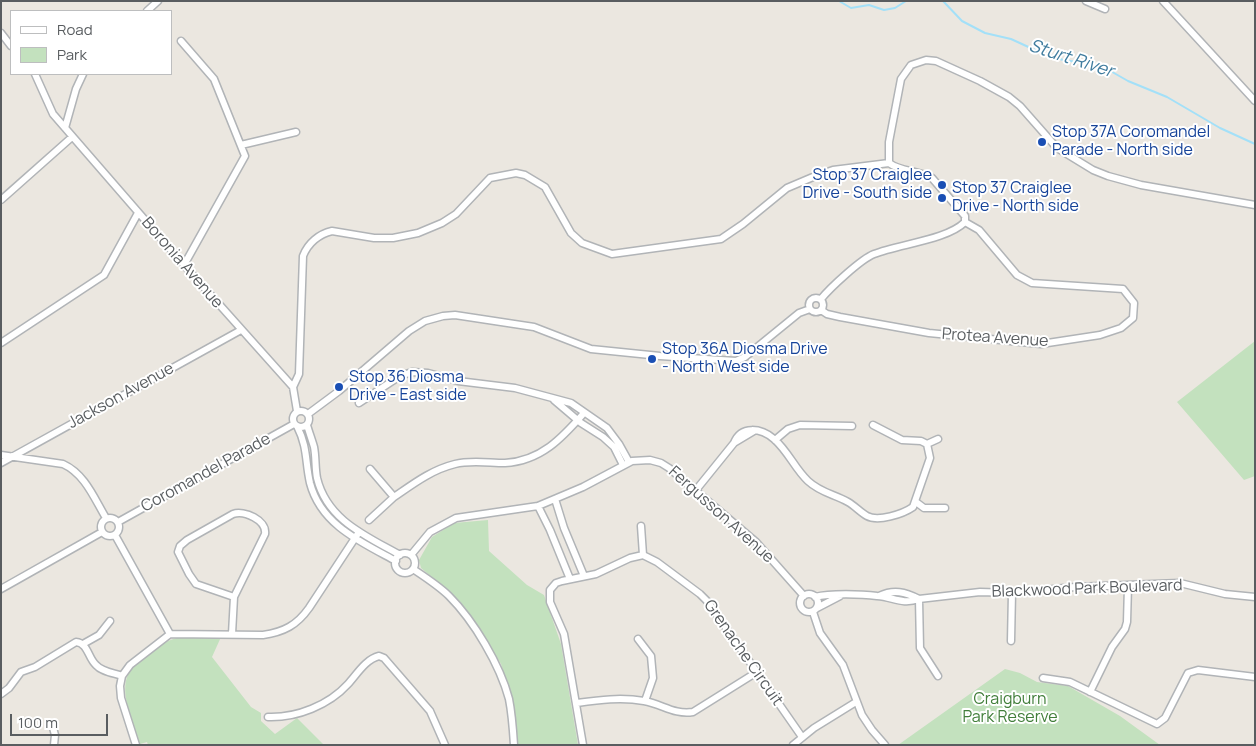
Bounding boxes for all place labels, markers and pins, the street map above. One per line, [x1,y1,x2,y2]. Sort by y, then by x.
place label: Stop 37A Coromandel Parade - North side [1052,123,1210,161]
marker: Stop 37A Coromandel Parade - North side [1036,136,1048,148]
place label: Stop 37 Craiglee Drive - South side [803,166,932,204]
marker: Stop 37 Craiglee Drive - South side [936,179,948,191]
place label: Stop 37 Craiglee Drive - North side [952,179,1079,217]
marker: Stop 37 Craiglee Drive - North side [936,192,948,204]
place label: Stop 36A Diosma Drive - North West side [662,340,828,378]
marker: Stop 36A Diosma Drive - North West side [646,353,658,365]
place label: Stop 36 Diosma Drive - East side [349,368,467,406]
marker: Stop 36 Diosma Drive - East side [333,381,345,393]

